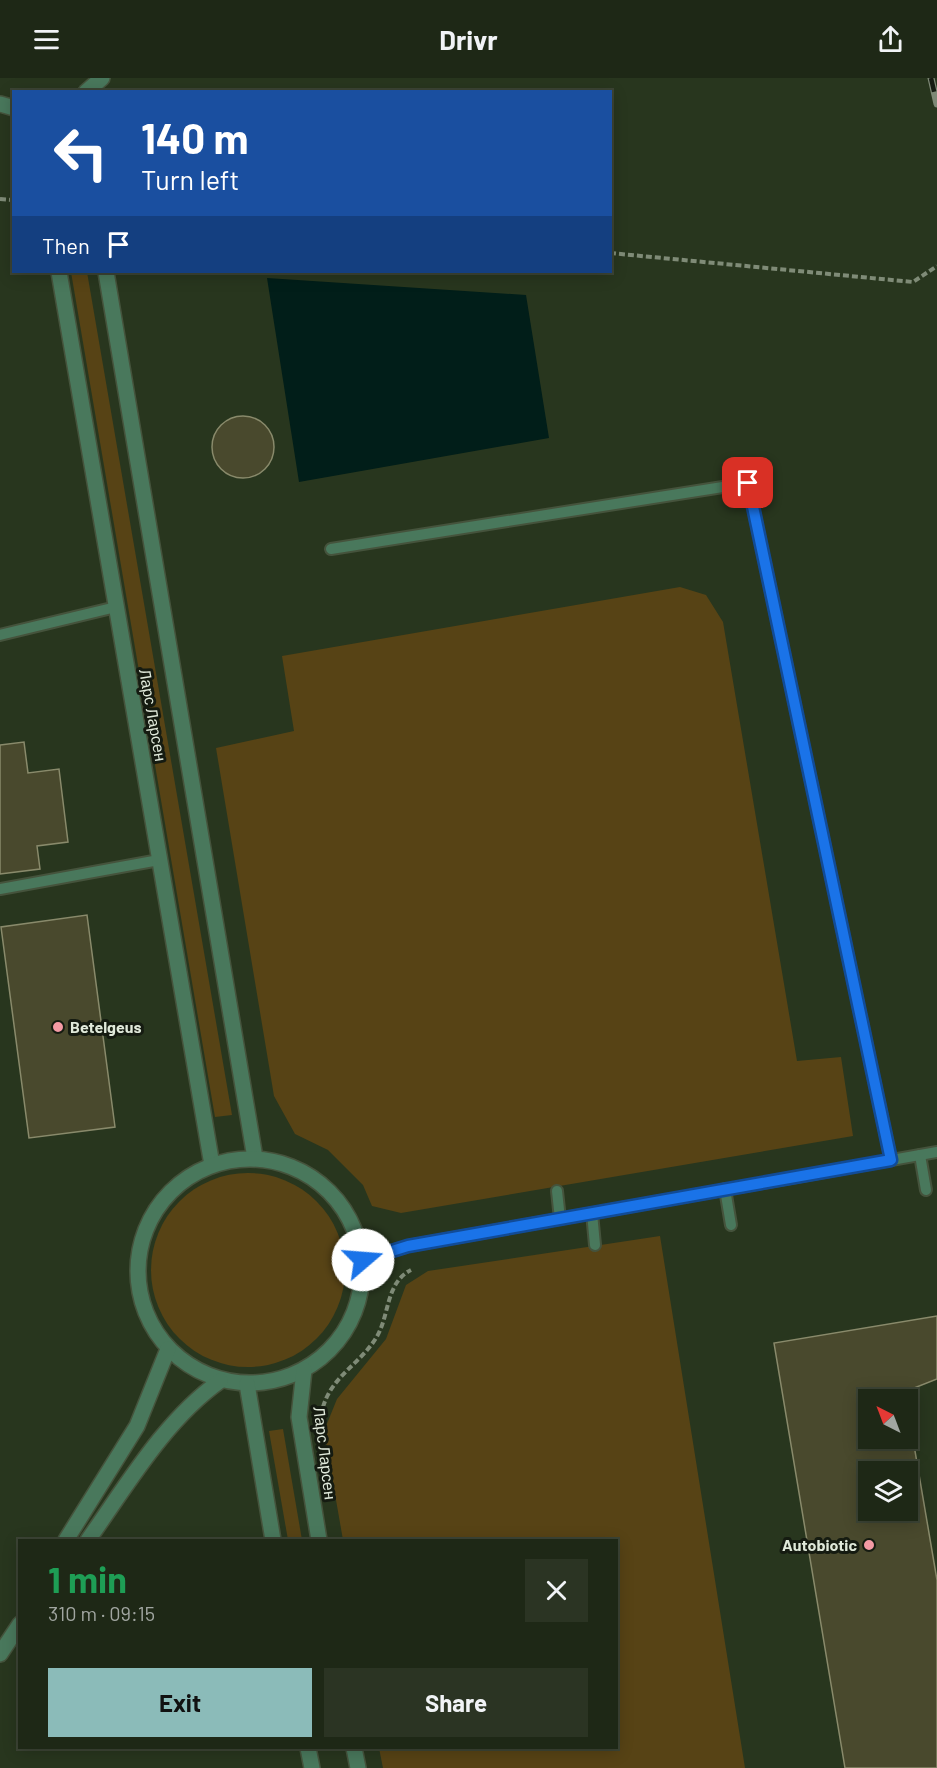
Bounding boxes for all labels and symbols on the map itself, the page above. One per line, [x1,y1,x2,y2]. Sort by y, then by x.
pin [722,457,773,508]
street label: Ларс Ларсен [136,667,171,763]
place label: Betelgeus [70,1017,141,1036]
marker: Betelgeus [51,1020,65,1034]
position arrow [331,1228,395,1292]
north arrow [858,1389,918,1449]
street label: Ларс Ларсен [310,1405,341,1501]
place label: Autobiotic [782,1535,857,1554]
marker: Autobiotic [862,1538,876,1552]

